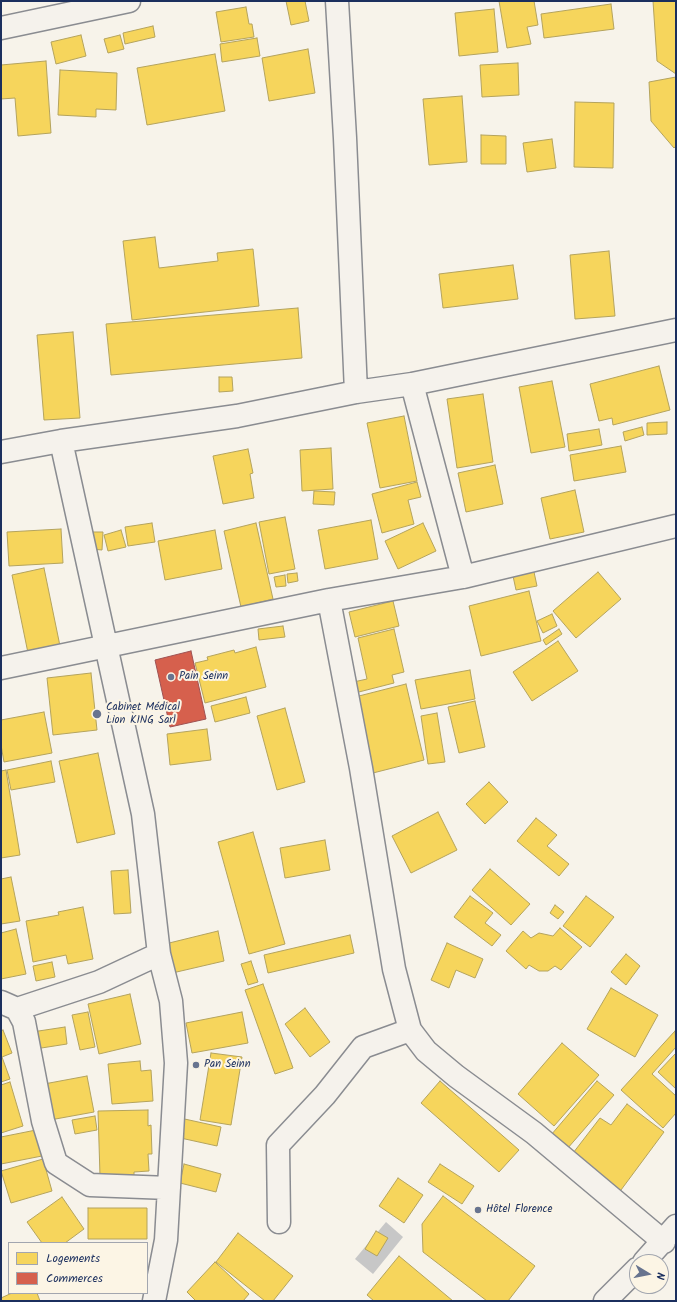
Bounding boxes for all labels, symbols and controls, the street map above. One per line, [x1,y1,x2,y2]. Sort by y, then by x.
place label: Pain Seinn [179,670,228,684]
marker: Pain Seinn [166,672,176,682]
place label: Cabinet Médical Lion KING Sarl [106,701,180,727]
marker: Cabinet Médical Lion KING Sarl [91,708,103,720]
place label: Pan Seinn [204,1058,251,1072]
marker: Pan Seinn [191,1060,201,1070]
place label: Hôtel Florence [486,1203,552,1217]
marker: Hôtel Florence [473,1205,483,1215]
legend [8,1242,148,1294]
text: Logements [46,1249,100,1268]
north arrow [629,1254,669,1294]
text: Commerces [46,1269,103,1288]
text: N [650,1271,669,1281]

